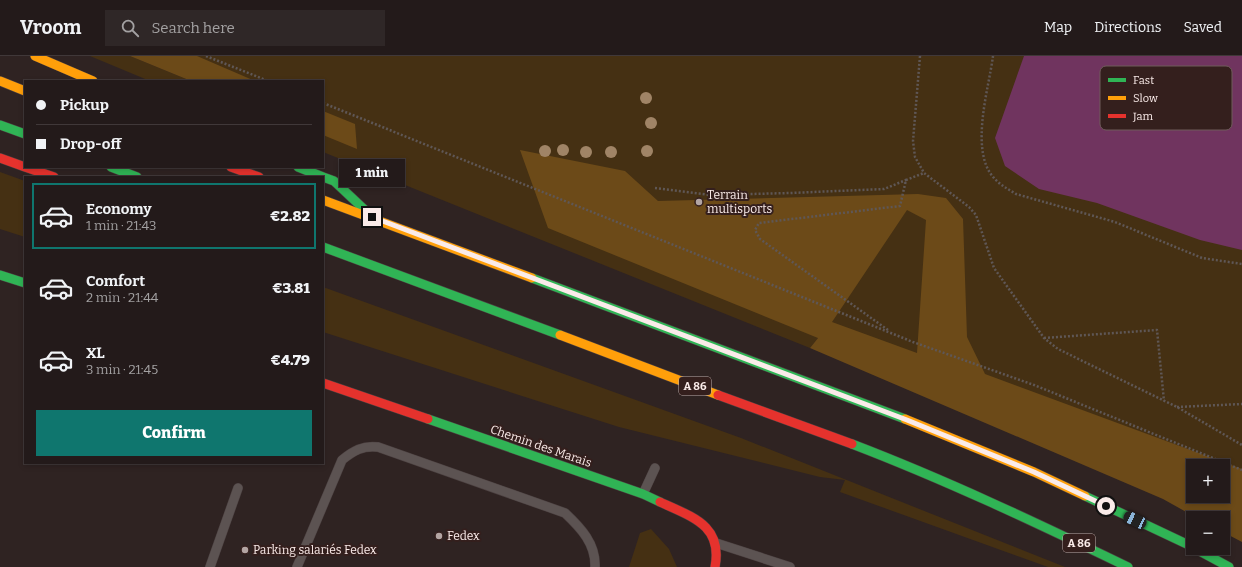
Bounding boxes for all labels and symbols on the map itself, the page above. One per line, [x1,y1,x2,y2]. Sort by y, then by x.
legend [1100,66,1232,130]
text: Fast [1133,74,1154,87]
text: Slow [1133,92,1158,105]
text: Jam [1132,110,1153,123]
callout: 1 min [339,159,405,187]
place label: Terrain multisports [707,188,773,216]
marker: Terrain multisports [694,197,704,207]
route end [363,208,381,226]
road number: A 86 [679,377,711,395]
street label: Chemin des Marais [489,422,594,470]
route start [1097,497,1115,515]
car [1122,509,1148,531]
place label: Fedex [447,529,480,543]
marker: Fedex [434,531,444,541]
road number: A 86 [1063,534,1095,552]
place label: Parking salariés Fedex [253,543,377,557]
marker: Parking salariés Fedex [240,545,250,555]

